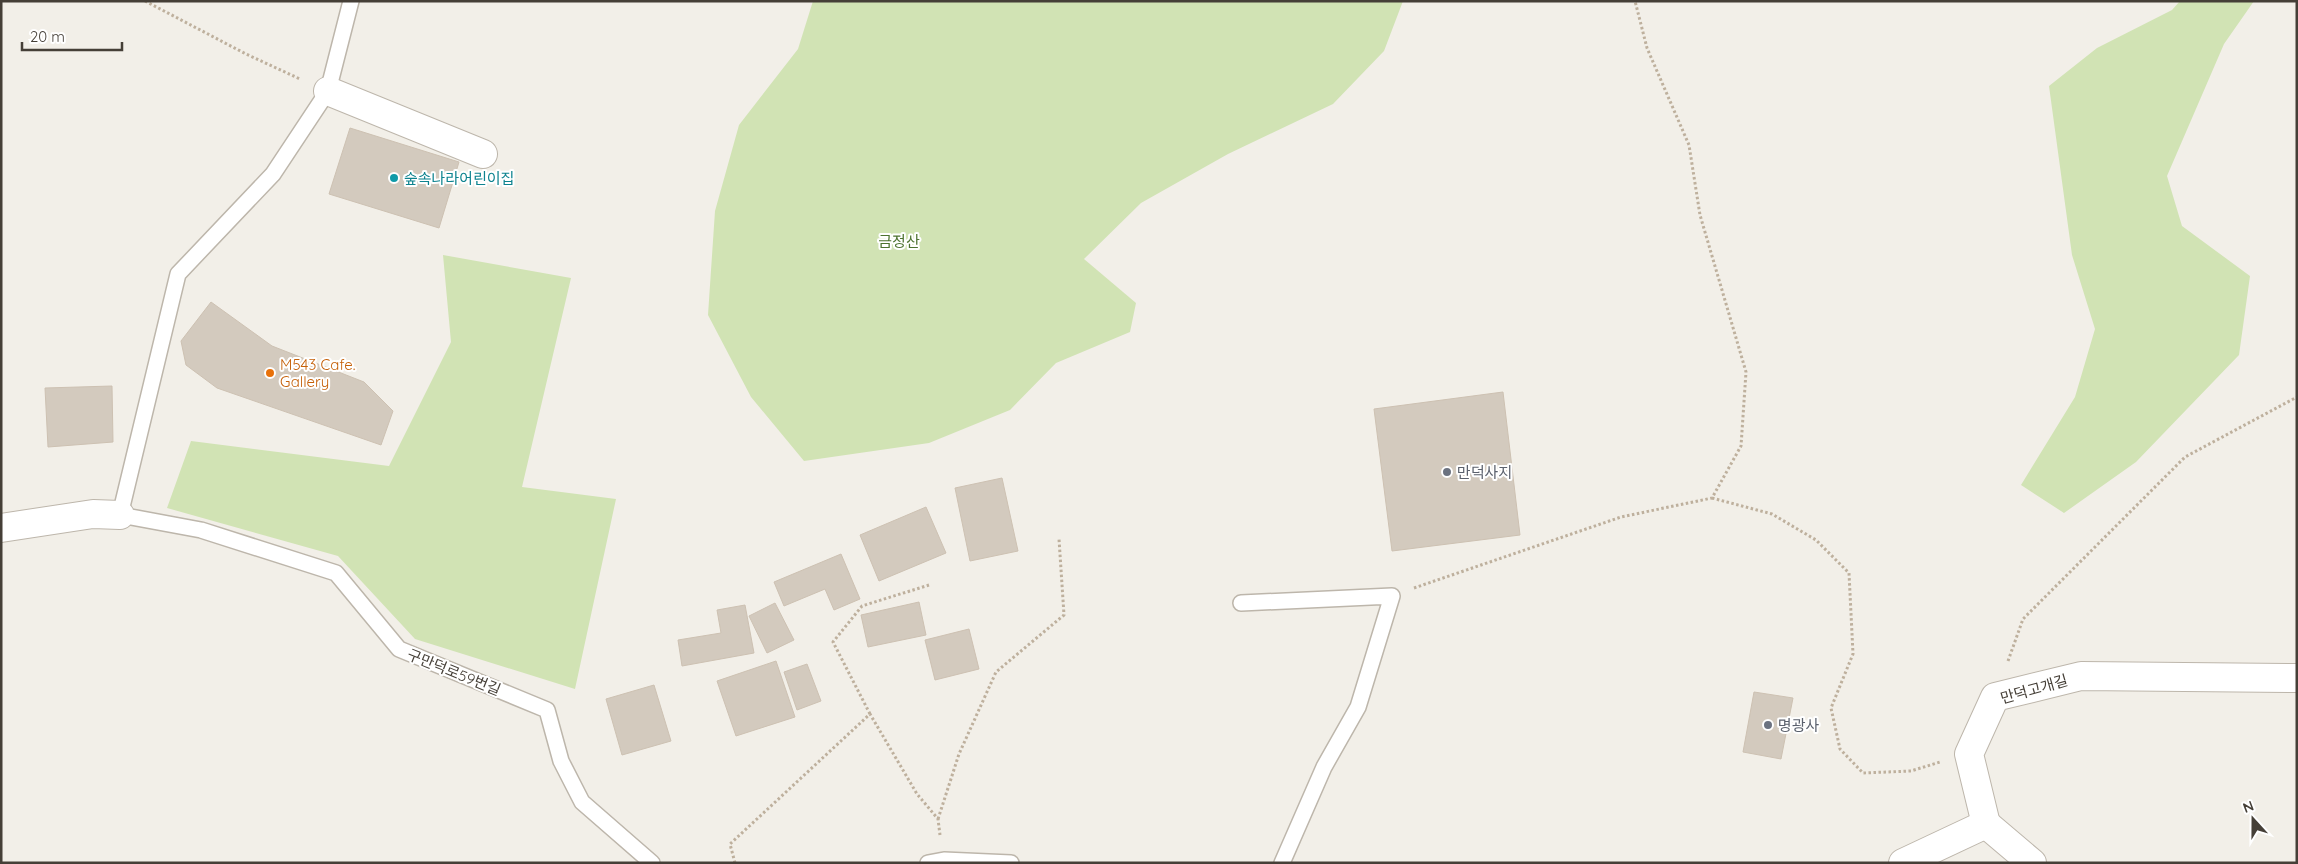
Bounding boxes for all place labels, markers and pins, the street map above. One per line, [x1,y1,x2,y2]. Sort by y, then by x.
place label: 숲속나라어린이집 [404,169,514,188]
marker: 숲속나라어린이집 [388,172,400,184]
place label: M543 Cafe. Gallery [280,355,355,391]
marker: M543 Cafe. Gallery [264,367,276,379]
place label: 만덕사지 [1457,463,1512,482]
marker: 만덕사지 [1441,466,1453,478]
place label: 명광사 [1778,716,1820,735]
marker: 명광사 [1762,719,1774,731]

